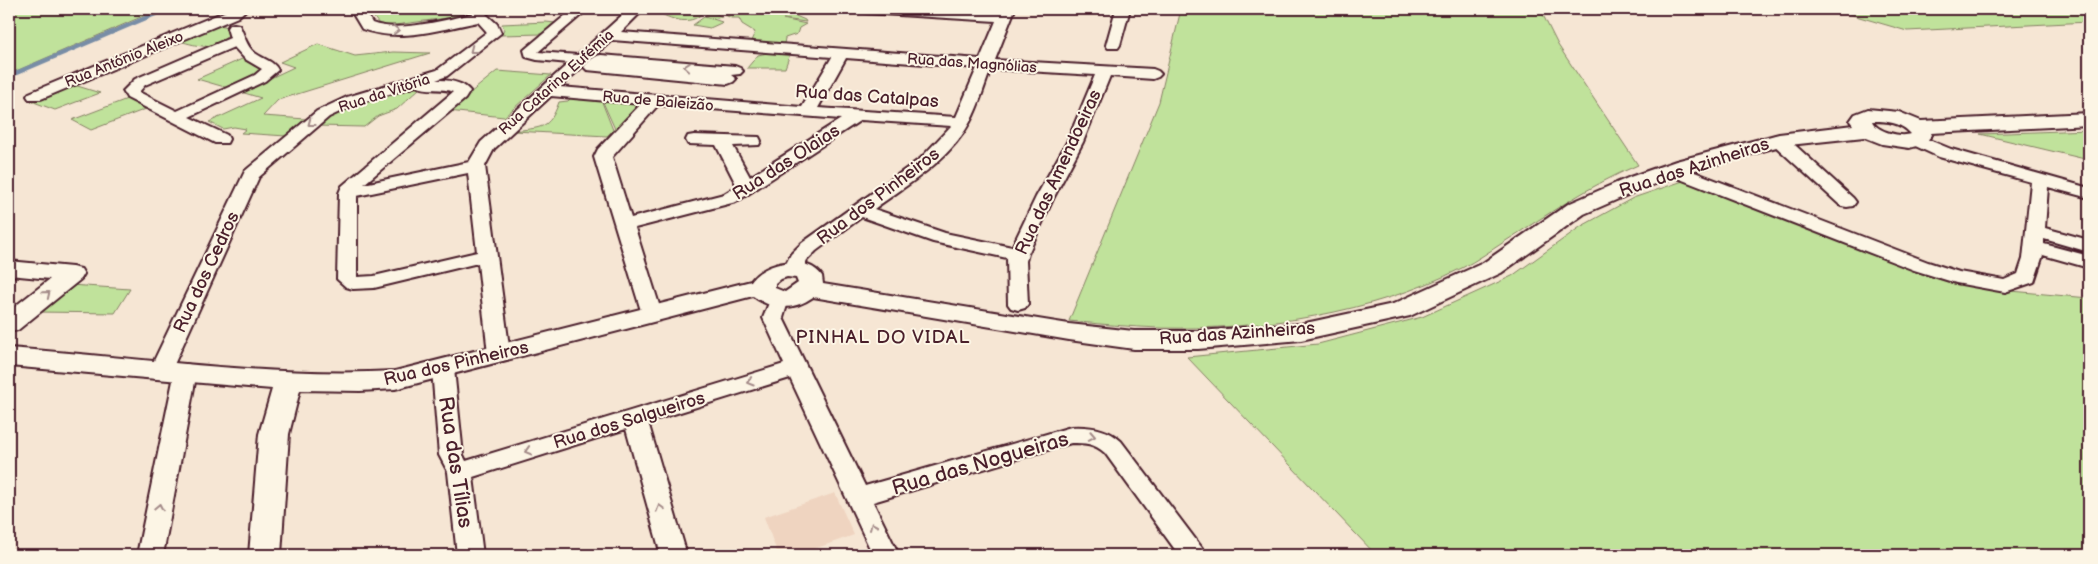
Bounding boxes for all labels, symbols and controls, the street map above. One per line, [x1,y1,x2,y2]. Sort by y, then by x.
one-way arrow [392,24,400,35]
street label: Rua Catarina Eufémia [495,26,618,139]
street label: Rua António Aleixo [62,27,186,92]
one-way arrow [470,45,479,53]
street label: Rua das Magnólias [906,49,1038,78]
one-way arrow [682,61,690,72]
street label: Rua da Vitória [336,70,432,117]
street label: Rua das Catalpas [794,81,940,112]
street label: Rua das Amendoeiras [1011,86,1106,258]
street label: Rua de Baleizão [602,87,714,116]
one-way arrow [307,117,317,126]
street label: Rua das Olaias [729,120,844,205]
street label: Rua das Azinheiras [1617,133,1772,202]
street label: Rua dos Pinheiros [813,143,944,249]
street label: Rua dos Cedros [169,208,244,336]
one-way arrow [41,291,50,299]
street label: Rua das Azinheiras [1158,318,1316,349]
district label: PINHAL DO VIDAL [796,326,970,349]
street label: Rua dos Pinheiros [382,337,531,390]
one-way arrow [747,376,755,386]
street label: Rua dos Salgueiros [551,387,708,454]
street label: Rua das Tílias [433,394,478,530]
street label: Rua das Nogueiras [889,426,1071,501]
one-way arrow [1087,430,1096,440]
one-way arrow [525,445,533,455]
one-way arrow [153,503,164,512]
one-way arrow [656,505,666,513]
one-way arrow [868,522,879,531]

